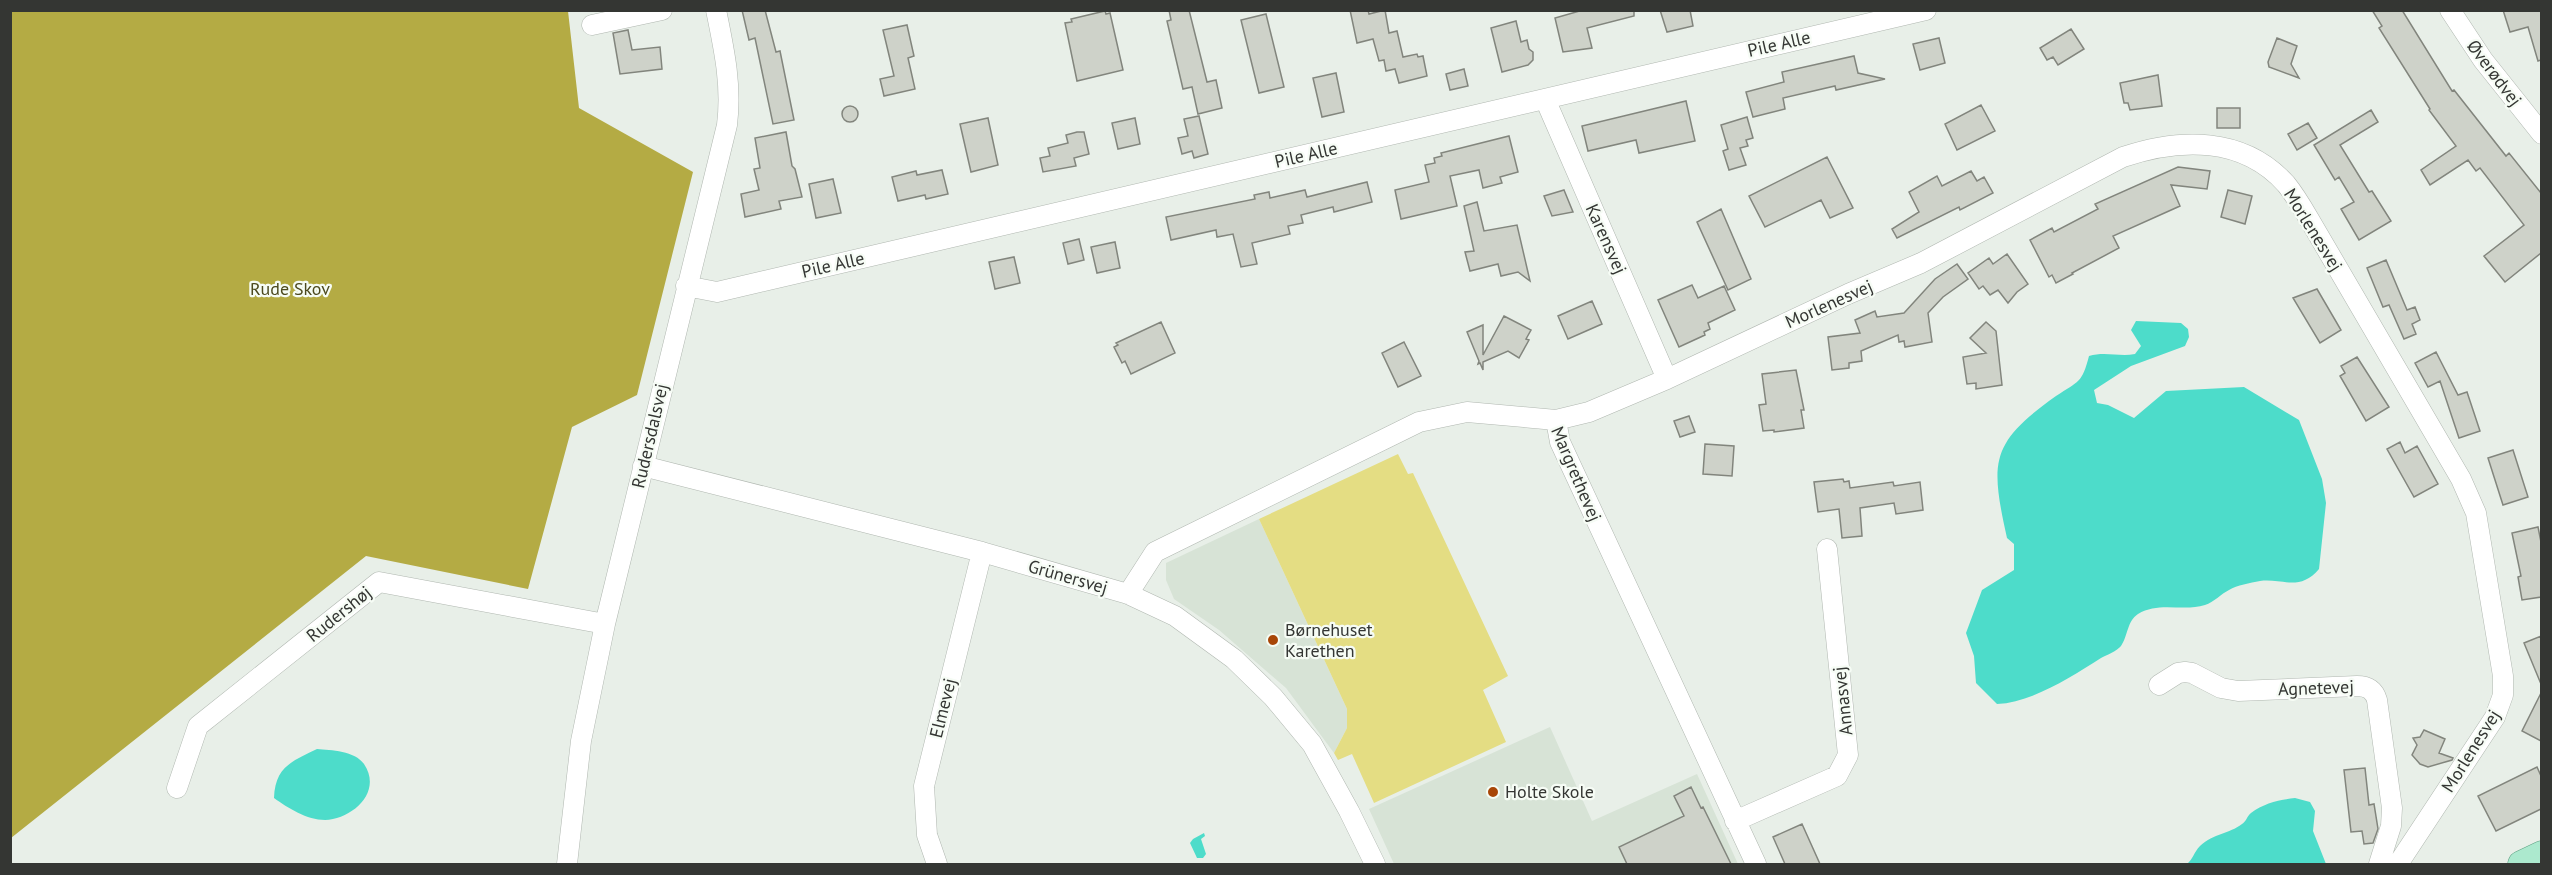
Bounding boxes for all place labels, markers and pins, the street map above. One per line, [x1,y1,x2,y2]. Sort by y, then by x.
place label: Børnehuset Karethen [1285,618,1373,662]
marker: Børnehuset Karethen [1266,633,1280,647]
place label: Holte Skole [1505,780,1594,803]
marker: Holte Skole [1486,785,1500,799]

